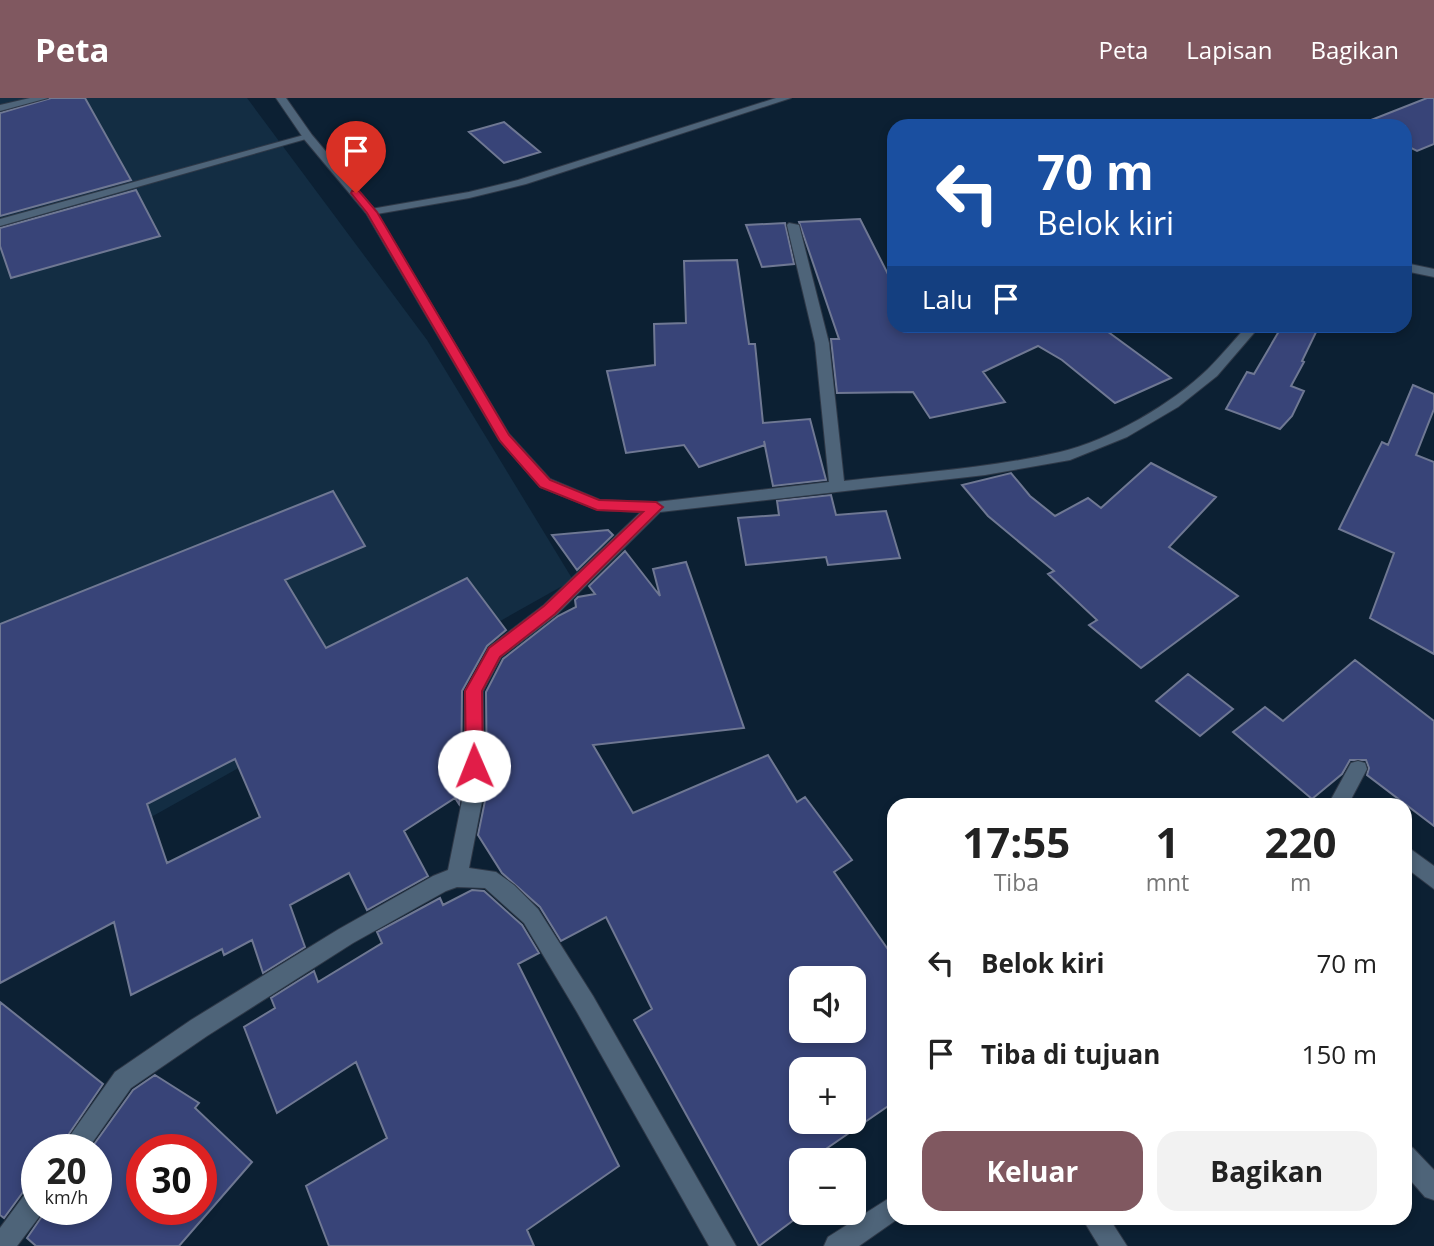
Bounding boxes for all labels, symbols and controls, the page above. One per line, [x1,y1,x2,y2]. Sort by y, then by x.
text: Peta [35,27,109,72]
text: Peta [1098,33,1148,66]
text: Lapisan [1186,33,1272,66]
text: Bagikan [1310,33,1399,66]
pin [326,121,386,193]
icon: arrive [337,132,375,170]
text: 70 m [1037,138,1154,204]
icon: left [922,147,1013,238]
text: Belok kiri [1037,201,1174,244]
icon: arrive [987,280,1025,318]
text: Lalu [922,281,973,317]
position arrow [437,729,511,803]
text: 17:55 [962,813,1070,870]
text: 1 [1155,813,1179,870]
text: 220 [1265,813,1337,870]
text: Tiba [994,866,1039,898]
text: mnt [1146,866,1189,898]
text: m [1290,866,1311,898]
icon: left [922,944,960,982]
text: Belok kiri [981,945,1105,981]
text: 70 m [1316,945,1377,981]
map controls [789,966,866,1225]
button: sound [789,966,866,1043]
icon: arrive [922,1035,960,1073]
text: Tiba di tujuan [981,1036,1160,1072]
text: 150 m [1302,1036,1377,1072]
button: + [789,1057,866,1134]
button: Keluar [922,1131,1143,1211]
button: Bagikan [1157,1131,1377,1211]
speed limit sign: 30 [126,1134,217,1225]
text: 20 [46,1147,87,1194]
button: − [789,1148,866,1225]
text: km/h [45,1185,88,1209]

